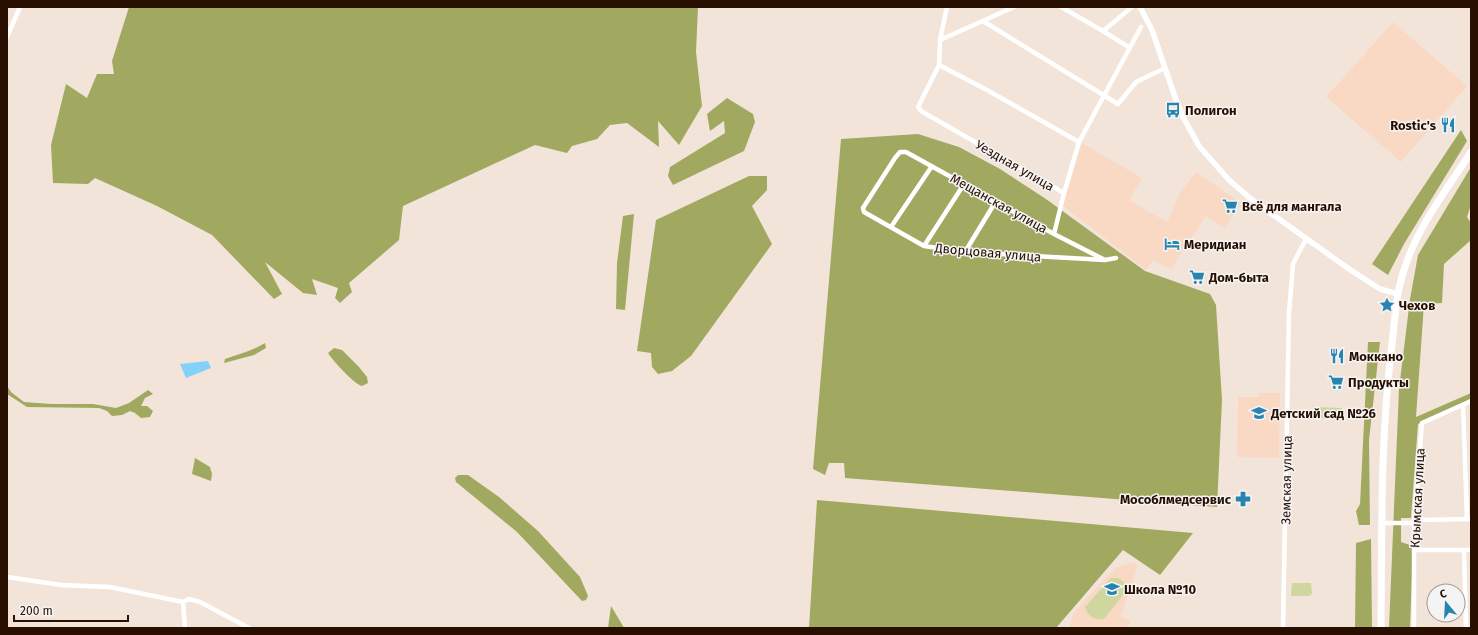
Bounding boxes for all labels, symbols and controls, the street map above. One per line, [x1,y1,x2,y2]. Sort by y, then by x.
bus stop icon: Полигон [1164,101,1182,119]
place label: Полигон [1185,103,1237,118]
restaurant icon: Rostic's [1439,116,1457,134]
place label: Rostic's [1390,118,1437,133]
street label: Уездная улица [973,137,1057,194]
street label: Мещанская улица [947,170,1050,236]
supermarket icon: Всё для мангала [1221,197,1239,215]
place label: Всё для мангала [1242,199,1342,214]
hotel icon: Меридиан [1163,235,1181,253]
place label: Меридиан [1184,237,1246,252]
street label: Дворцовая улица [933,240,1042,265]
supermarket icon: Дом-быта [1188,268,1206,286]
place label: Дом-быта [1208,270,1269,285]
place icon: Чехов [1378,296,1396,314]
place label: Чехов [1399,298,1435,313]
restaurant icon: Моккано [1328,347,1346,365]
place label: Моккано [1349,349,1404,364]
supermarket icon: Продукты [1327,373,1345,391]
place label: Продукты [1348,375,1409,390]
school or university icon: Детский сад №26 [1250,404,1268,422]
place label: Детский сад №26 [1270,406,1376,421]
street label: Земская улица [1278,435,1295,525]
street label: Крымская улица [1407,448,1428,549]
pharmacy icon: Мособлмедсервис [1234,490,1252,508]
place label: Мособлмедсервис [1120,492,1232,507]
school or university icon: Школа №10 [1103,580,1121,598]
place label: Школа №10 [1124,582,1197,597]
north arrow [1426,583,1466,623]
text: С [1438,587,1449,601]
scale bar [14,597,128,623]
text: 200 m [20,604,53,618]

